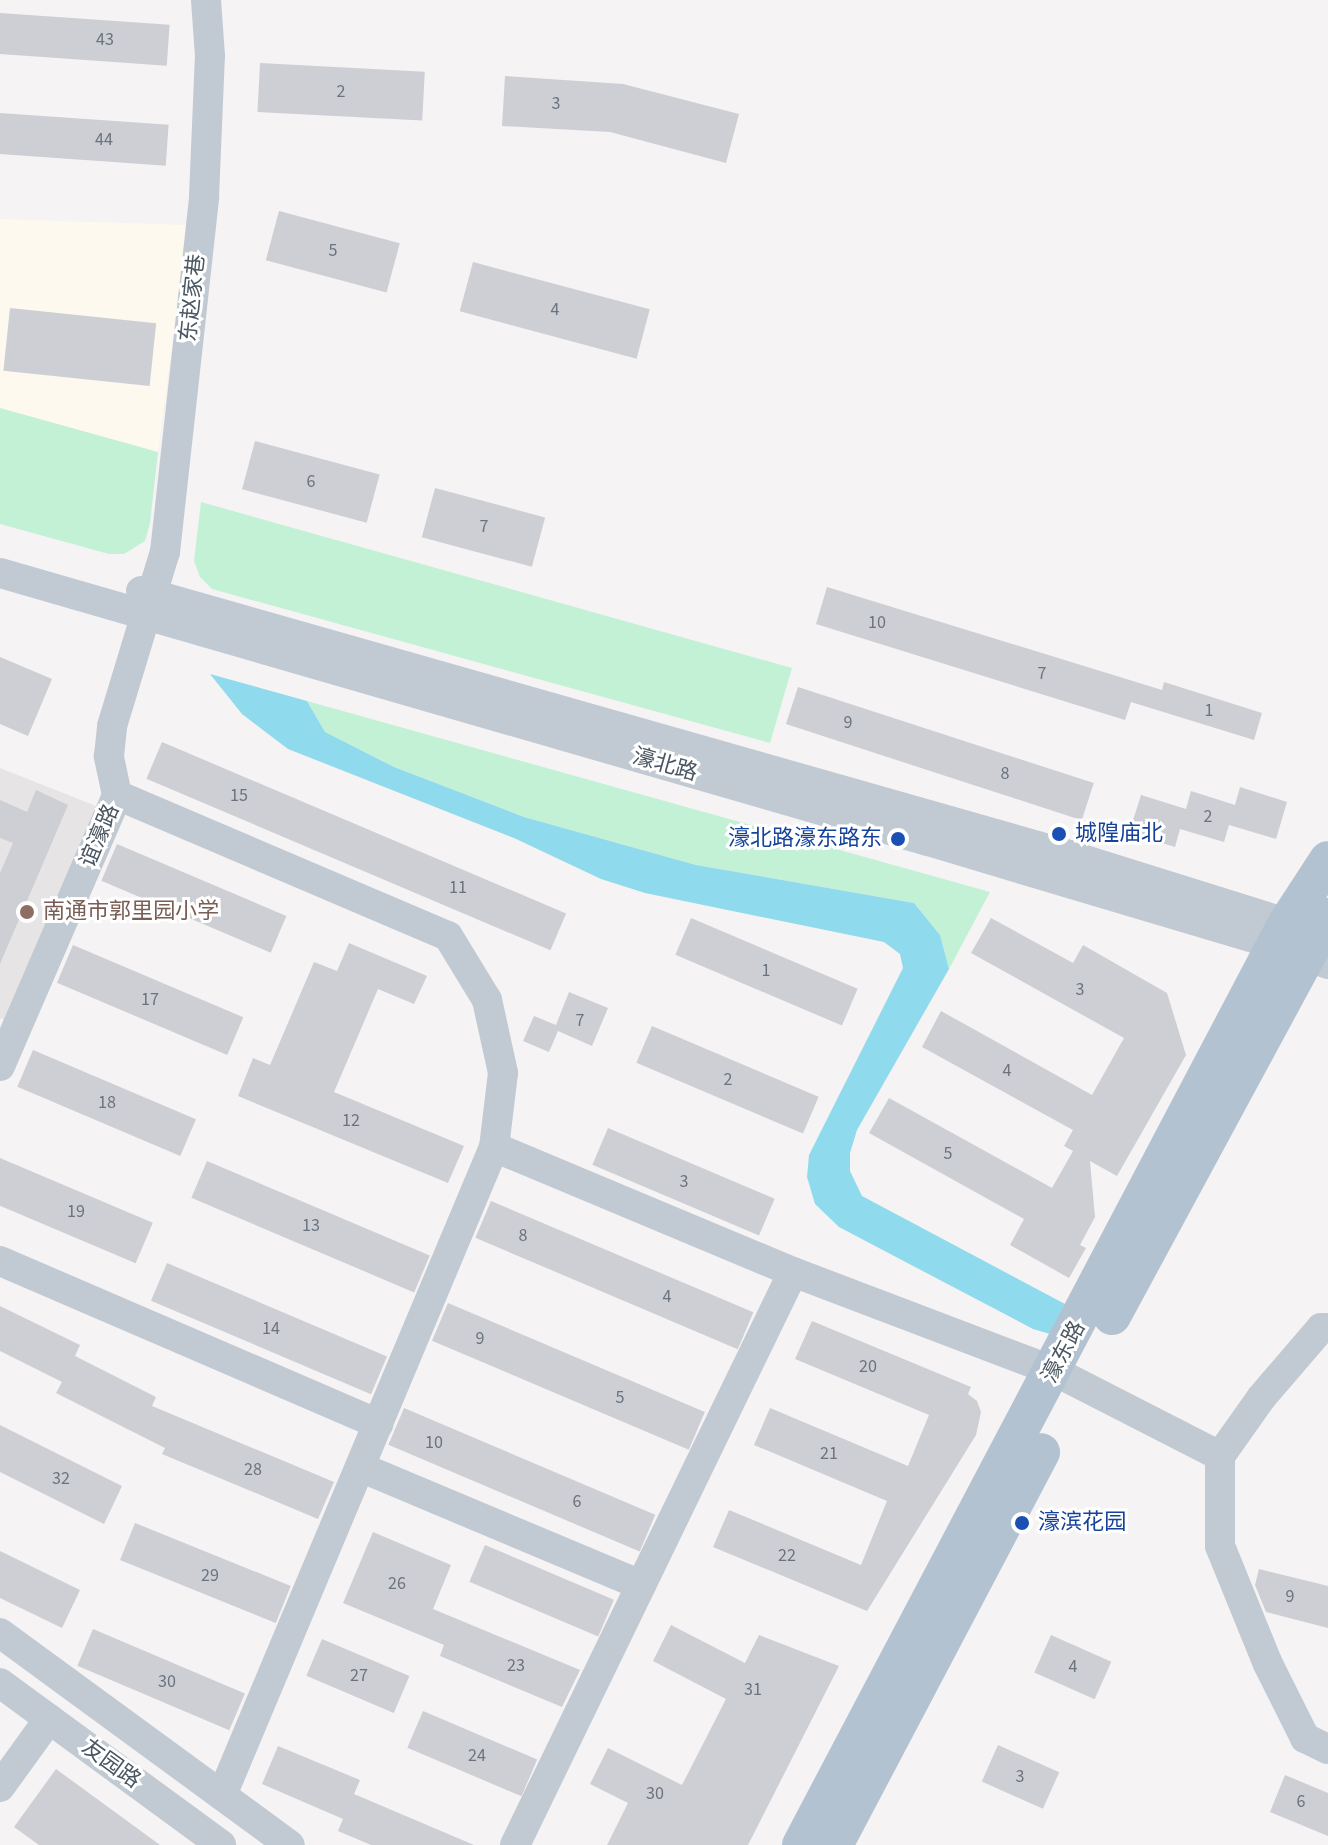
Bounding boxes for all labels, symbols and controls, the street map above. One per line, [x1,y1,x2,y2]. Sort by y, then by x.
house number: 43 [96,29,114,51]
house number: 2 [337,81,345,103]
house number: 3 [552,93,560,115]
house number: 44 [95,129,113,151]
house number: 5 [329,240,337,262]
street label: 东赵家巷 [175,253,211,343]
house number: 4 [551,299,559,321]
house number: 6 [307,471,315,493]
house number: 7 [480,516,488,538]
house number: 10 [868,612,886,634]
house number: 7 [1038,663,1046,685]
house number: 1 [1205,700,1213,722]
house number: 9 [844,712,852,734]
street label: 濠北路 [630,743,700,787]
house number: 8 [1001,763,1009,785]
house number: 15 [230,785,248,807]
street label: 谊濠路 [75,800,125,872]
house number: 2 [1204,806,1212,828]
place label: 城隍庙北 [1075,821,1163,847]
marker: 城隍庙北 [1050,825,1068,843]
place label: 濠北路濠东路东 [728,826,882,852]
marker: 濠北路濠东路东 [889,830,907,848]
house number: 11 [449,877,467,899]
place label: 南通市郭里园小学 [43,899,219,925]
marker: 南通市郭里园小学 [18,903,36,921]
house number: 1 [762,960,770,982]
house number: 3 [1076,979,1084,1001]
house number: 17 [141,989,159,1011]
house number: 7 [576,1010,584,1032]
house number: 4 [1003,1060,1011,1082]
house number: 2 [724,1069,732,1091]
house number: 18 [98,1092,116,1114]
house number: 12 [342,1110,360,1132]
house number: 5 [944,1143,952,1165]
house number: 3 [680,1171,688,1193]
house number: 19 [67,1201,85,1223]
house number: 13 [302,1215,320,1237]
house number: 8 [519,1225,527,1247]
house number: 4 [663,1286,671,1308]
street label: 濠东路 [1037,1317,1091,1387]
house number: 14 [262,1318,280,1340]
house number: 9 [476,1328,484,1350]
house number: 20 [859,1356,877,1378]
house number: 5 [616,1387,624,1409]
house number: 10 [425,1432,443,1454]
house number: 21 [820,1443,838,1465]
house number: 28 [244,1459,262,1481]
house number: 32 [52,1468,70,1490]
house number: 6 [573,1491,581,1513]
place label: 濠滨花园 [1038,1510,1126,1536]
marker: 濠滨花园 [1013,1514,1031,1532]
house number: 22 [778,1545,796,1567]
house number: 29 [201,1565,219,1587]
house number: 26 [388,1573,406,1595]
house number: 9 [1286,1586,1294,1608]
house number: 23 [507,1655,525,1677]
house number: 4 [1069,1656,1077,1678]
house number: 27 [350,1665,368,1687]
house number: 30 [158,1671,176,1693]
house number: 31 [744,1679,762,1701]
street label: 友园路 [77,1734,145,1794]
house number: 24 [468,1745,486,1767]
house number: 3 [1016,1766,1024,1788]
house number: 30 [646,1783,664,1805]
house number: 6 [1297,1791,1305,1813]

